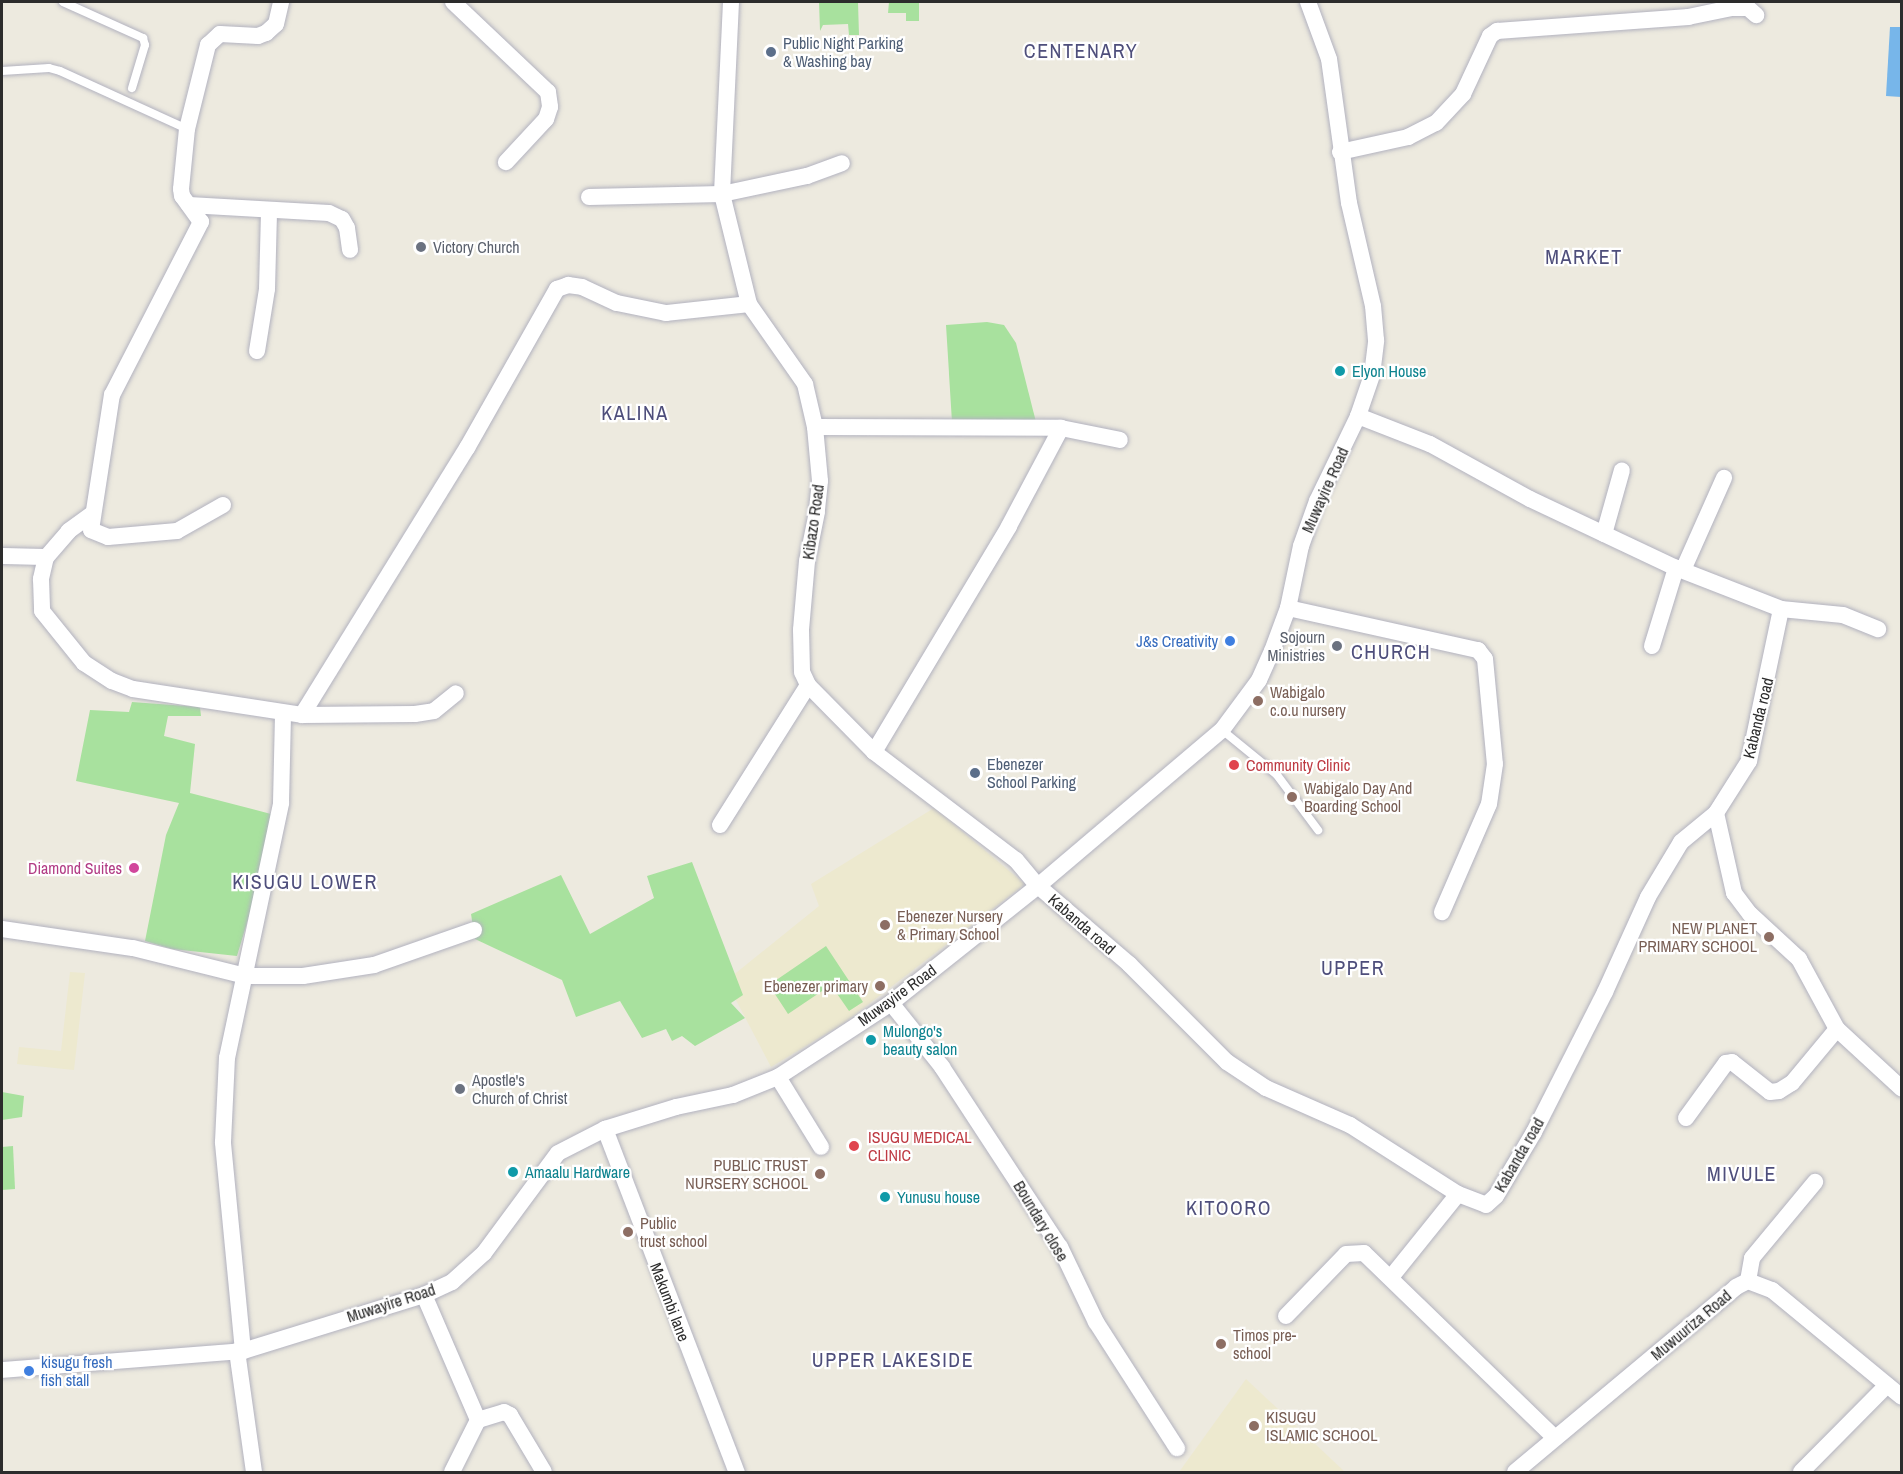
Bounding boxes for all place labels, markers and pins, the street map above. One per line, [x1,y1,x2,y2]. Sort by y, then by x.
place label: Public Night Parking & Washing bay [783,33,903,71]
marker: Public Night Parking & Washing bay [764,45,778,59]
place label: Victory Church [433,237,520,257]
marker: Victory Church [414,240,428,254]
place label: Elyon House [1352,361,1426,381]
marker: Elyon House [1333,364,1347,378]
place label: Sojourn Ministries [1267,627,1325,665]
place label: J&s Creativity [1136,631,1218,651]
marker: J&s Creativity [1223,634,1237,648]
marker: Sojourn Ministries [1330,639,1344,653]
place label: Wabigalo c.o.u nursery [1270,682,1346,720]
marker: Wabigalo c.o.u nursery [1251,694,1265,708]
place label: Ebenezer School Parking [987,754,1076,792]
place label: Community Clinic [1246,755,1350,775]
marker: Community Clinic [1227,758,1241,772]
marker: Ebenezer School Parking [968,766,982,780]
place label: Wabigalo Day And Boarding School [1304,778,1413,816]
marker: Wabigalo Day And Boarding School [1285,790,1299,804]
place label: Diamond Suites [28,858,122,878]
marker: Diamond Suites [127,861,141,875]
place label: Ebenezer Nursery & Primary School [897,906,1003,944]
marker: Ebenezer Nursery & Primary School [878,918,892,932]
place label: NEW PLANET PRIMARY SCHOOL [1638,918,1757,956]
marker: NEW PLANET PRIMARY SCHOOL [1762,930,1776,944]
place label: Ebenezer primary [764,976,868,996]
marker: Ebenezer primary [873,979,887,993]
place label: Mulongo's beauty salon [883,1021,957,1059]
marker: Mulongo's beauty salon [864,1033,878,1047]
place label: Apostle's Church of Christ [472,1070,568,1108]
marker: Apostle's Church of Christ [453,1082,467,1096]
place label: ISUGU MEDICAL CLINIC [868,1127,972,1165]
marker: ISUGU MEDICAL CLINIC [845,1137,863,1155]
place label: PUBLIC TRUST NURSERY SCHOOL [685,1155,808,1193]
place label: Amaalu Hardware [525,1162,630,1182]
marker: Amaalu Hardware [506,1165,520,1179]
marker: PUBLIC TRUST NURSERY SCHOOL [813,1167,827,1181]
place label: Yunusu house [897,1187,980,1207]
marker: Yunusu house [878,1190,892,1204]
place label: Public trust school [640,1213,707,1251]
marker: Public trust school [621,1225,635,1239]
place label: Timos pre- school [1233,1325,1296,1363]
marker: Timos pre- school [1214,1337,1228,1351]
place label: kisugu fresh fish stall [41,1352,112,1390]
marker: kisugu fresh fish stall [22,1364,36,1378]
place label: KISUGU ISLAMIC SCHOOL [1266,1407,1378,1445]
marker: KISUGU ISLAMIC SCHOOL [1247,1419,1261,1433]

